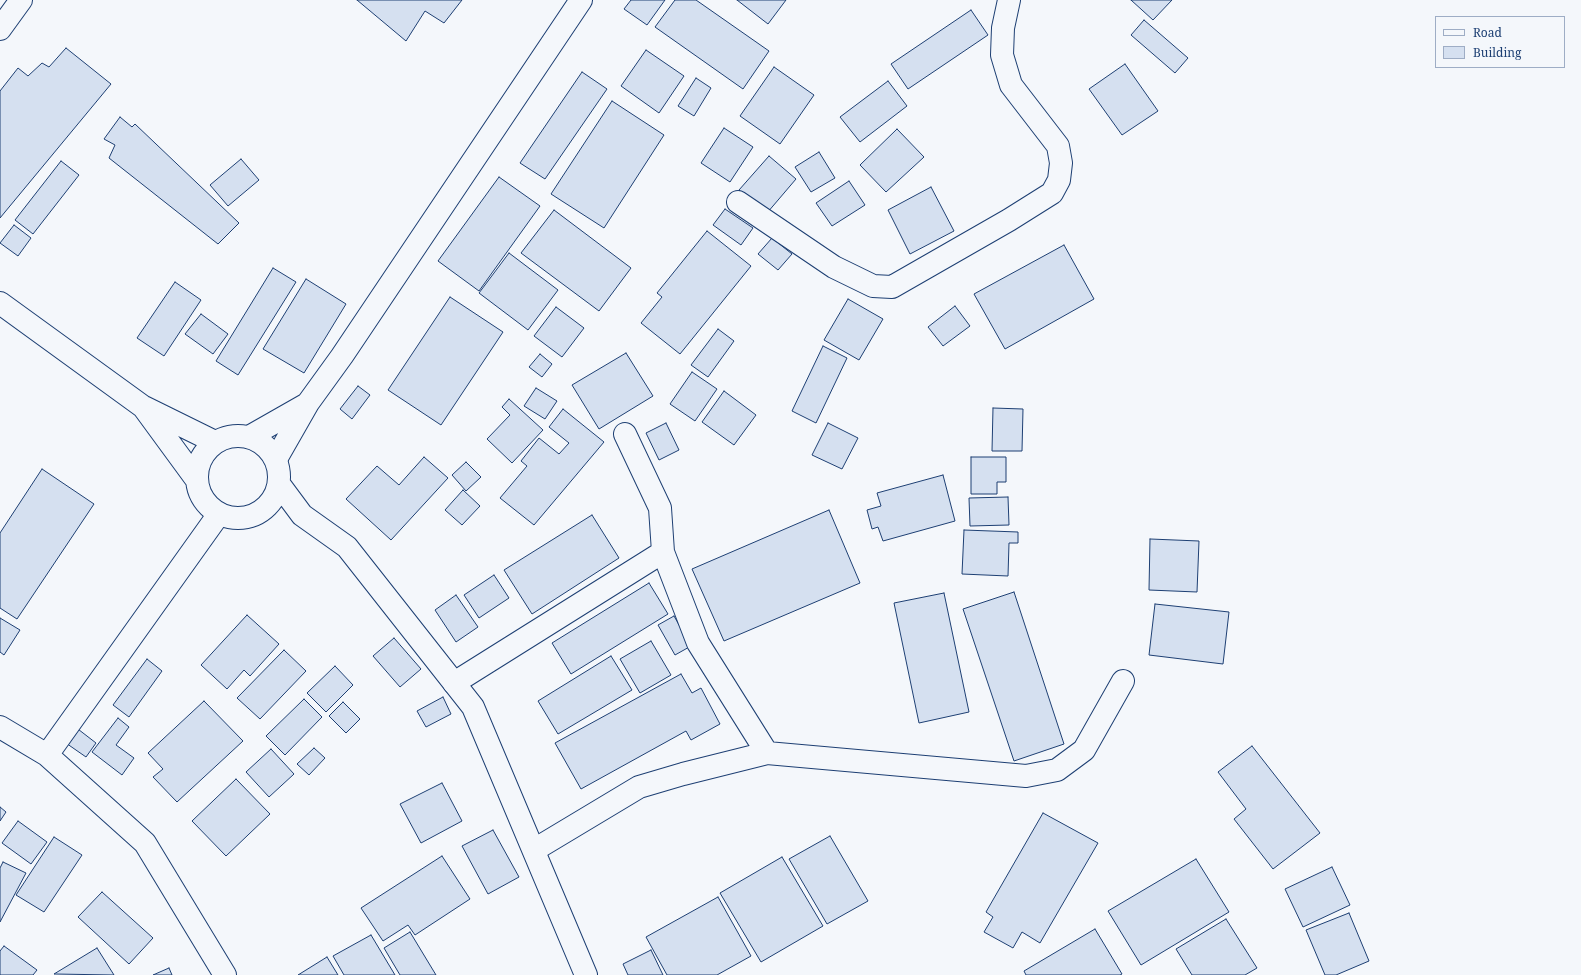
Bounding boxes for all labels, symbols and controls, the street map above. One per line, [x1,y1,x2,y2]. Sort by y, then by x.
legend [1435,16,1565,68]
text: Road [1473,24,1502,41]
text: Building [1473,44,1521,61]

